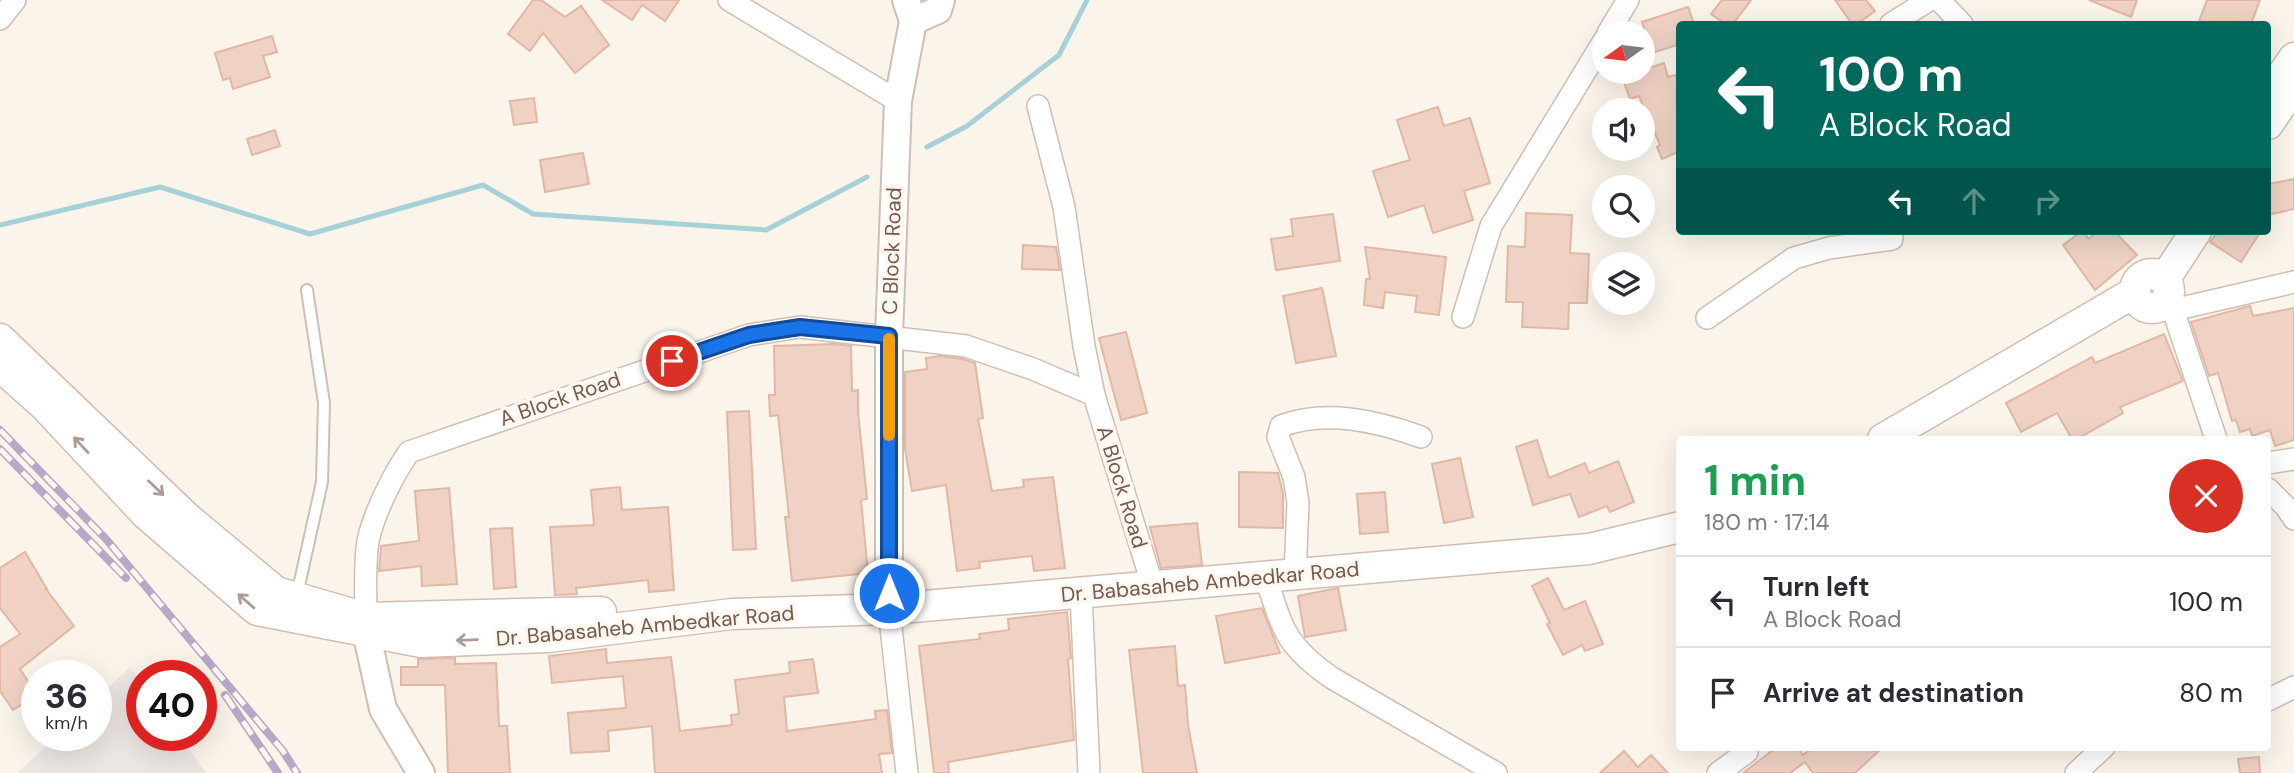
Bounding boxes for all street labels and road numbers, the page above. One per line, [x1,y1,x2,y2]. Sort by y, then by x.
street label: C Block Road [876,187,908,315]
street label: A Block Road [496,365,624,433]
street label: A Block Road [1090,422,1154,552]
street label: Dr. Babasaheb Ambedkar Road [1060,555,1360,609]
street label: Dr. Babasaheb Ambedkar Road [495,599,795,653]

